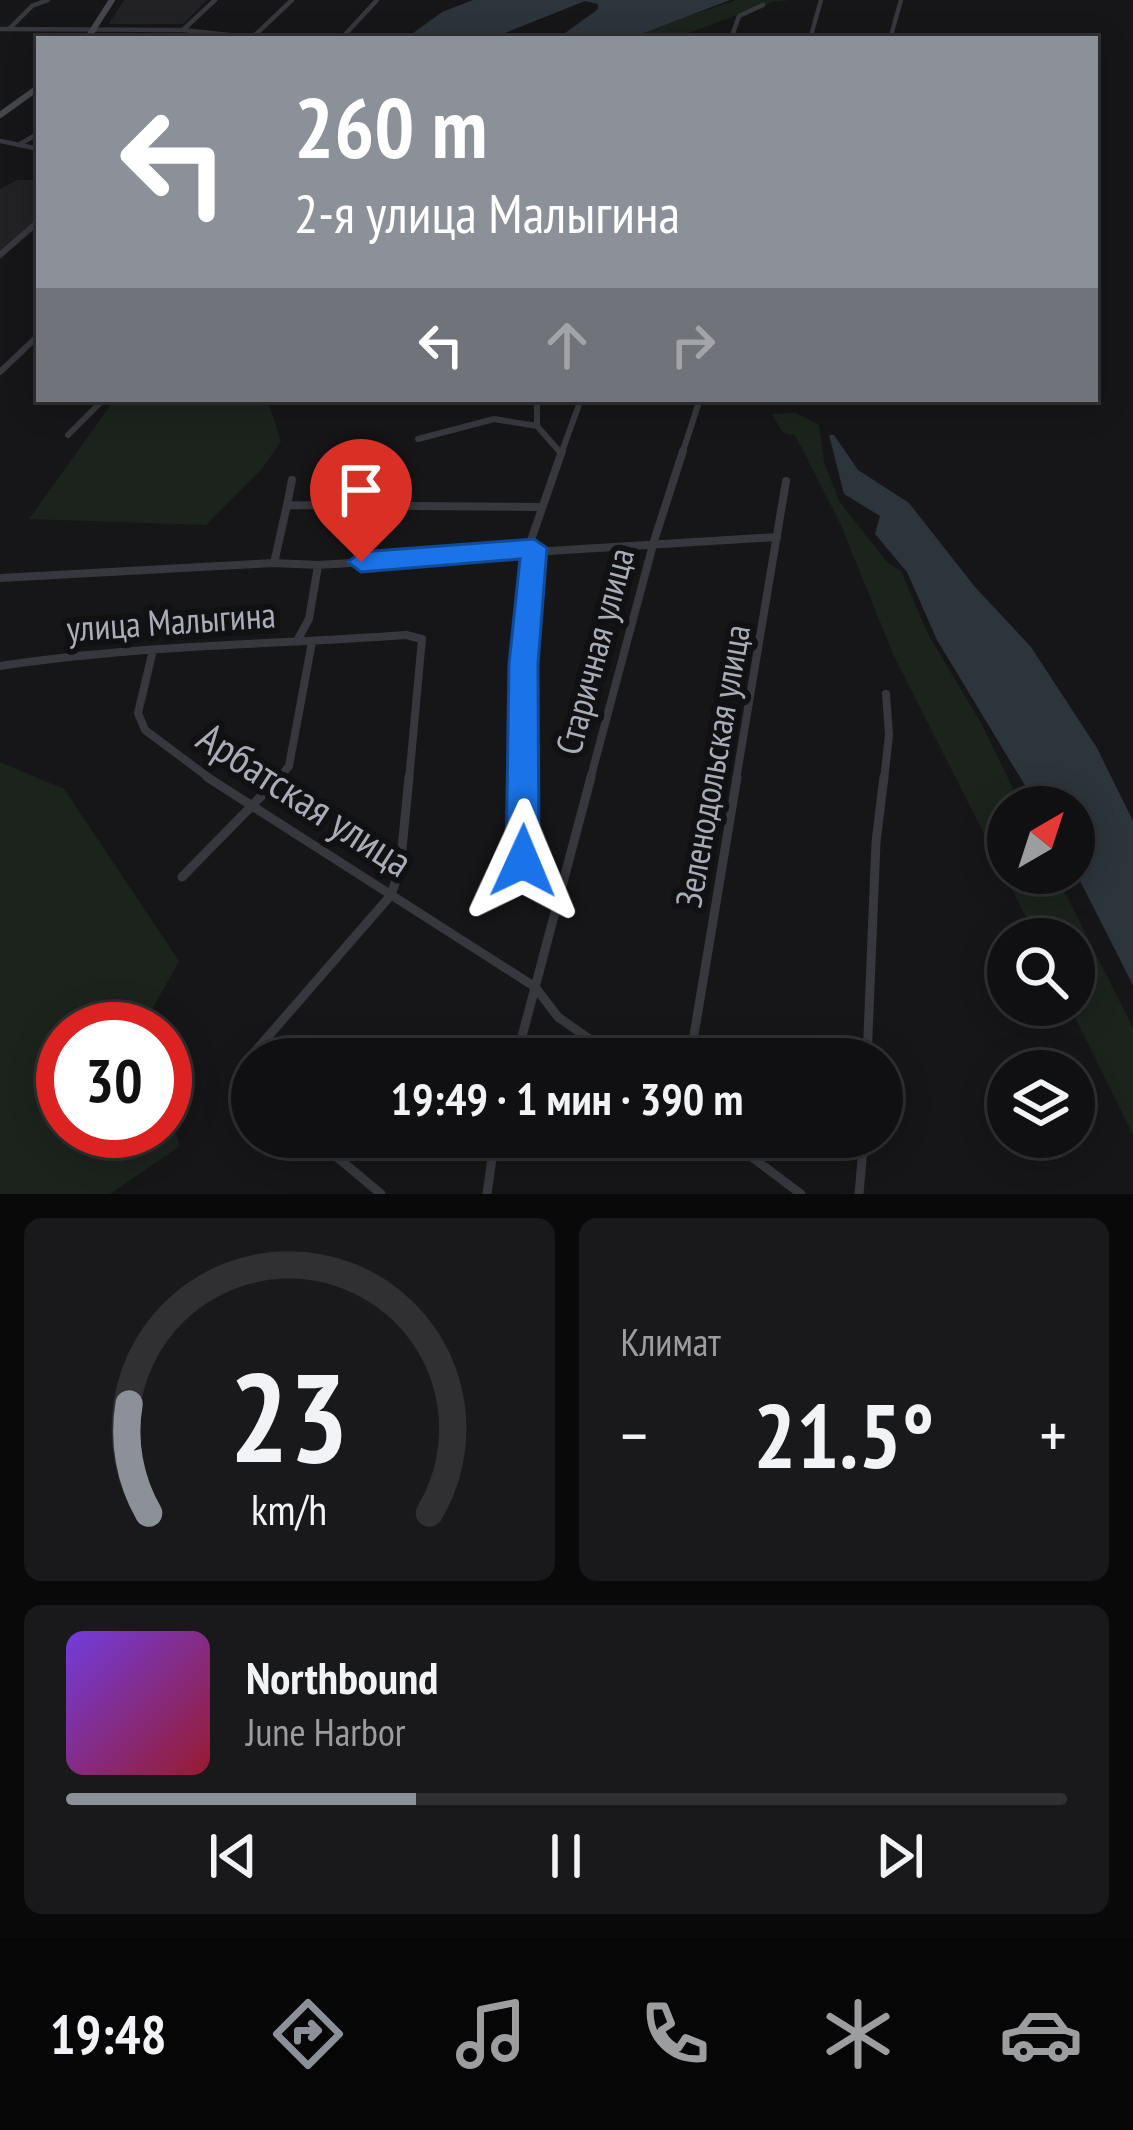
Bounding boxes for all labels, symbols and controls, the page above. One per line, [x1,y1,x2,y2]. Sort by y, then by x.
text: 260 m [294,72,487,181]
icon: left [96,84,252,240]
text: 2-я улица Малыгина [294,178,680,248]
icon: left [408,312,474,378]
icon: ahead [534,312,600,378]
icon: right [660,312,726,378]
pin [310,439,412,562]
icon: arrive [328,457,394,523]
street label: Старичная улица [544,543,644,759]
street label: улица Малыгина [65,590,277,652]
street label: Зеленодольская улица [664,621,760,911]
street label: Арбатская улица [187,709,423,889]
north arrow [987,786,1095,894]
map controls [987,786,1095,1158]
position arrow [460,798,586,924]
button: search [987,918,1095,1026]
speed limit sign: 30 [36,1002,192,1158]
button: layers [987,1050,1095,1158]
text: 19:49 · 1 мин · 390 m [391,1069,743,1127]
text: Климат [621,1316,721,1367]
text: 23 [230,1335,349,1496]
text: 21.5° [753,1376,934,1493]
text: − [621,1392,648,1477]
text: + [1040,1392,1067,1477]
text: km/h [251,1480,327,1536]
text: Northbound [246,1648,438,1706]
text: June Harbor [246,1706,405,1757]
icon: previous [200,1823,266,1889]
icon: pause [533,1823,599,1889]
icon: next [867,1823,933,1889]
icon: directions [266,1992,350,2076]
icon: music [449,1992,533,2076]
icon: phone [633,1992,717,2076]
icon: climate [816,1992,900,2076]
icon: car [999,1992,1083,2076]
text: 19:48 [50,1999,166,2069]

